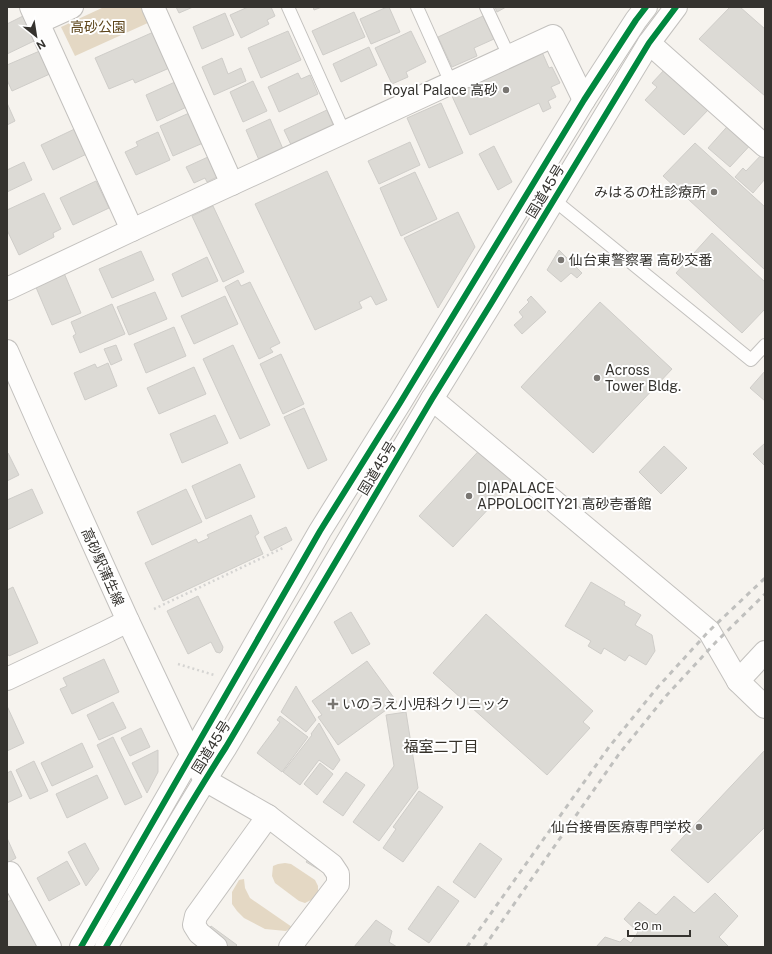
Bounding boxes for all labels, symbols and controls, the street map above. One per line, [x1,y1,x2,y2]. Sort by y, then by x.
north arrow [16,16,56,56]
park label: 高砂公園 [70,19,126,35]
text: N [34,37,48,52]
place label: Royal Palace 高砂 [383,82,498,98]
marker: Royal Palace 高砂 [501,85,511,95]
street label: 国道45号 [523,161,567,221]
place label: みはるの杜診療所 [594,184,706,200]
marker: みはるの杜診療所 [709,187,719,197]
place label: 仙台東警察署 高砂交番 [569,252,712,268]
marker: 仙台東警察署 高砂交番 [556,255,566,265]
place label: Across Tower Bldg. [605,362,681,394]
marker: Across Tower Bldg. [592,373,602,383]
street label: 国道45号 [355,438,399,498]
place label: DIAPALACE APPOLOCITY21 高砂壱番館 [477,480,652,512]
marker: DIAPALACE APPOLOCITY21 高砂壱番館 [464,491,474,501]
street label: 高砂駅蒲生線 [79,525,127,609]
place label: いのうえ小児科クリニック [342,696,510,712]
marker: いのうえ小児科クリニック [327,698,339,710]
street label: 国道45号 [188,717,234,777]
district label: 福室二丁目 [403,738,479,755]
place label: 仙台接骨医療専門学校 [551,819,691,835]
marker: 仙台接骨医療専門学校 [694,822,704,832]
scale bar [628,912,690,938]
text: 20 m [634,919,662,933]

